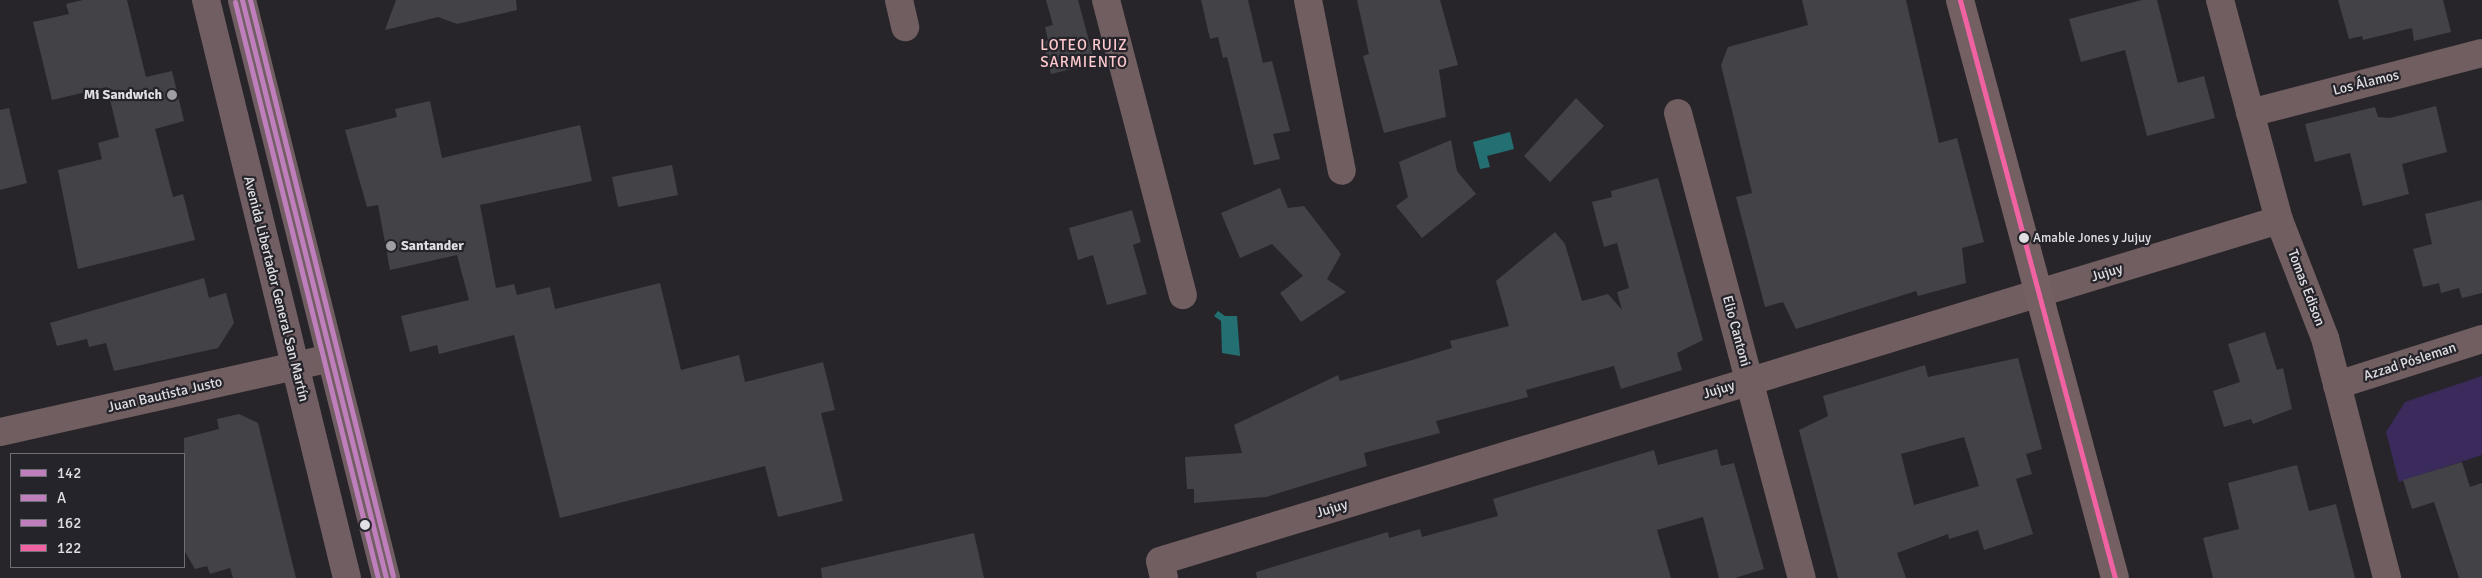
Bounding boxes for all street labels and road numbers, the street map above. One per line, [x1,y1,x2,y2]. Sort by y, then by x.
street label: Los Álamos [2331,67,2401,99]
street label: Avenida Libertador General San Martín [240,174,312,404]
street label: Tomas Edison [2284,247,2328,329]
street label: Jujuy [2089,260,2125,286]
street label: Elio Cantoni [1718,294,1754,368]
street label: Azzad Pósleman [2362,339,2458,385]
street label: Juan Bautista Justo [106,374,224,416]
street label: Jujuy [1701,377,1737,403]
street label: Jujuy [1314,496,1350,522]

